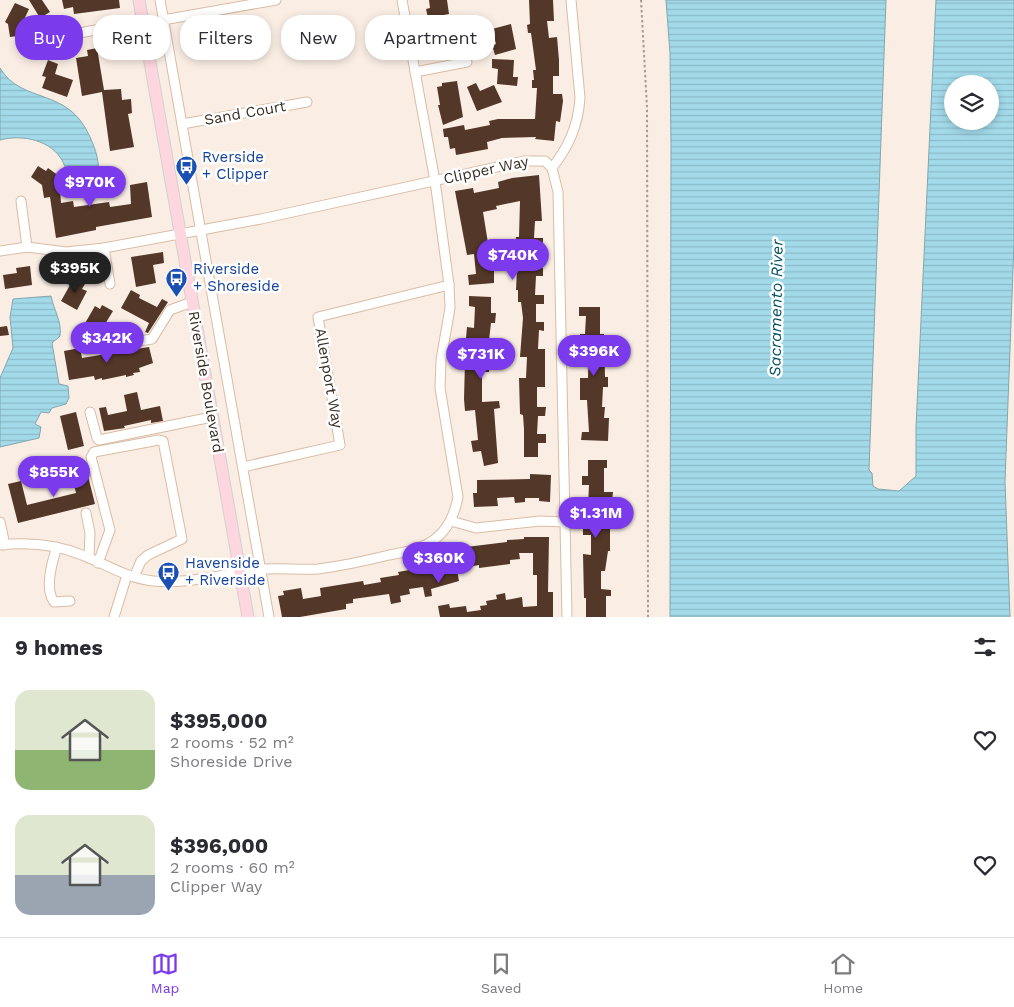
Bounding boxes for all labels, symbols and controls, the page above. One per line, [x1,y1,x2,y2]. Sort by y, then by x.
chip: Buy [15,15,83,60]
chip: Rent [93,15,170,60]
chip: Filters [180,15,271,60]
chip: New [281,15,355,60]
chip: Apartment [365,15,495,60]
map controls [944,75,999,130]
button: layers [944,75,999,130]
street label: Sand Court [203,97,288,129]
place label: Rverside + Clipper [202,148,269,183]
street label: Clipper Way [442,152,530,188]
bus stop icon: Rverside + Clipper [174,154,198,185]
pin: $970K [55,166,125,208]
text: $970K [65,172,115,191]
pin: $740K [478,238,548,281]
water label: Sacramento River [765,238,787,377]
text: $740K [488,245,538,264]
pin: $395K [40,252,110,294]
text: $395K [50,258,100,277]
place label: Riverside + Shoreside [193,260,280,295]
bus stop icon: Riverside + Shoreside [165,266,189,297]
street label: Riverside Boulevard [185,310,227,454]
pin: $342K [72,322,142,364]
street label: Allenport Way [311,326,347,430]
text: $342K [82,328,132,347]
pin: $396K [559,334,629,377]
pin: $731K [446,338,516,380]
text: $396K [569,341,619,360]
text: $731K [457,344,505,363]
pin: $855K [19,456,89,498]
text: $855K [29,462,79,481]
pin: $1.31M [555,496,637,539]
text: $1.31M [570,503,622,522]
pin: $360K [404,542,474,584]
text: $360K [414,548,465,567]
place label: Havenside + Riverside [185,554,265,589]
bus stop icon: Havenside + Riverside [157,560,181,591]
icon: filters [971,633,999,661]
text: 9 homes [15,635,103,660]
text: $395,000 [170,708,267,733]
icon: home [55,710,115,770]
icon: heart [971,726,999,754]
text: 2 rooms · 52 m² [170,733,294,752]
text: Shoreside Drive [170,752,292,771]
text: $396,000 [170,833,268,858]
icon: home [55,835,115,895]
icon: heart [971,851,999,879]
text: 2 rooms · 60 m² [170,858,295,877]
text: Clipper Way [170,877,262,896]
tab: Map [151,950,179,996]
tab: Saved [481,950,522,996]
tab: Home [823,950,863,996]

